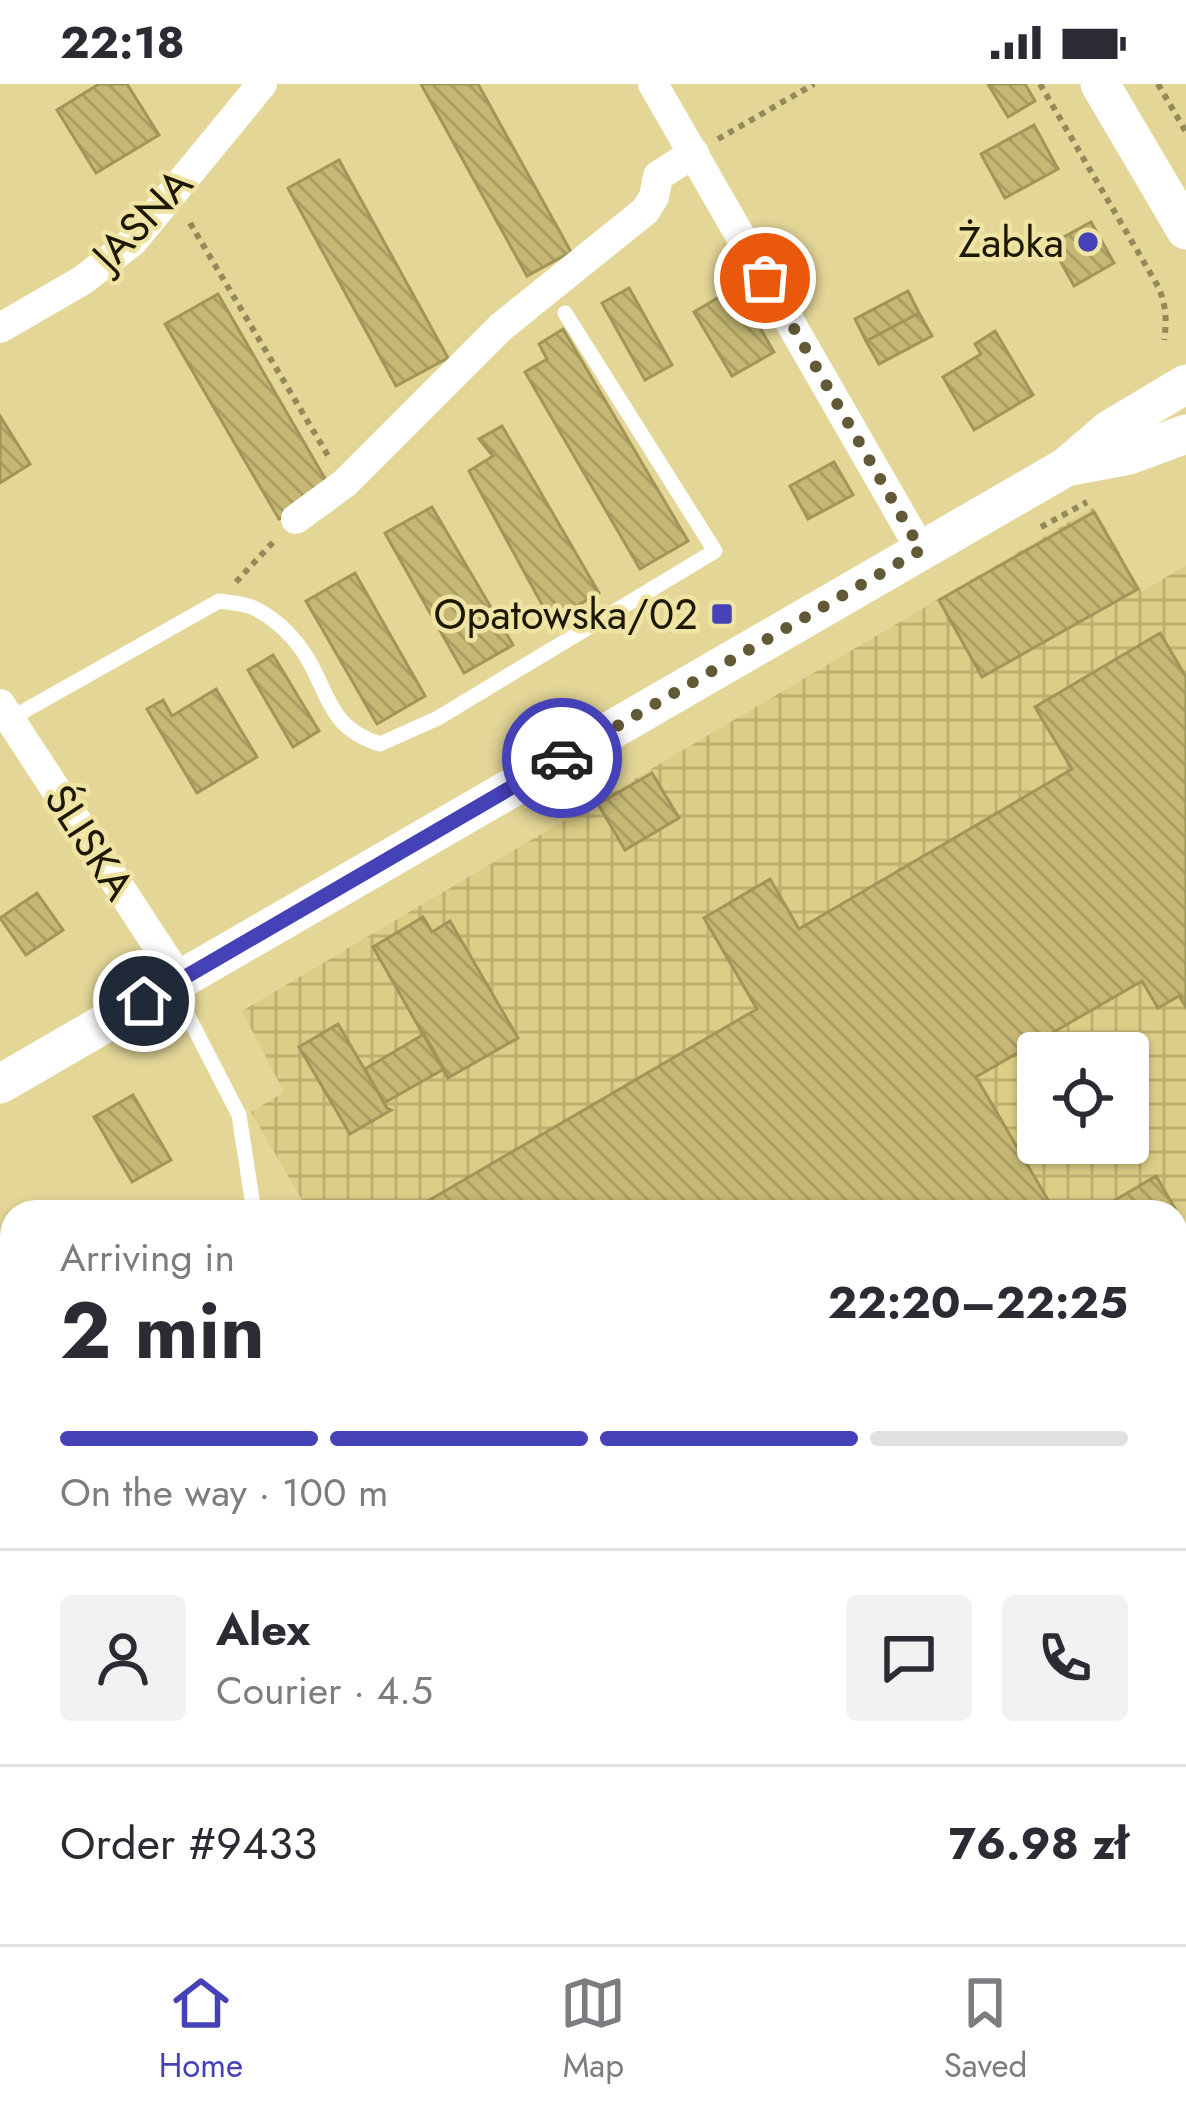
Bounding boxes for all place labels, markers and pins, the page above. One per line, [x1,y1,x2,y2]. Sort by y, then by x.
place label: Żabka [958,212,1064,273]
pin [714,227,816,329]
marker: Żabka [1075,229,1101,255]
place label: Opatowska/02 [433,584,698,645]
marker: Opatowska/02 [709,601,735,627]
pin [93,950,195,1052]

